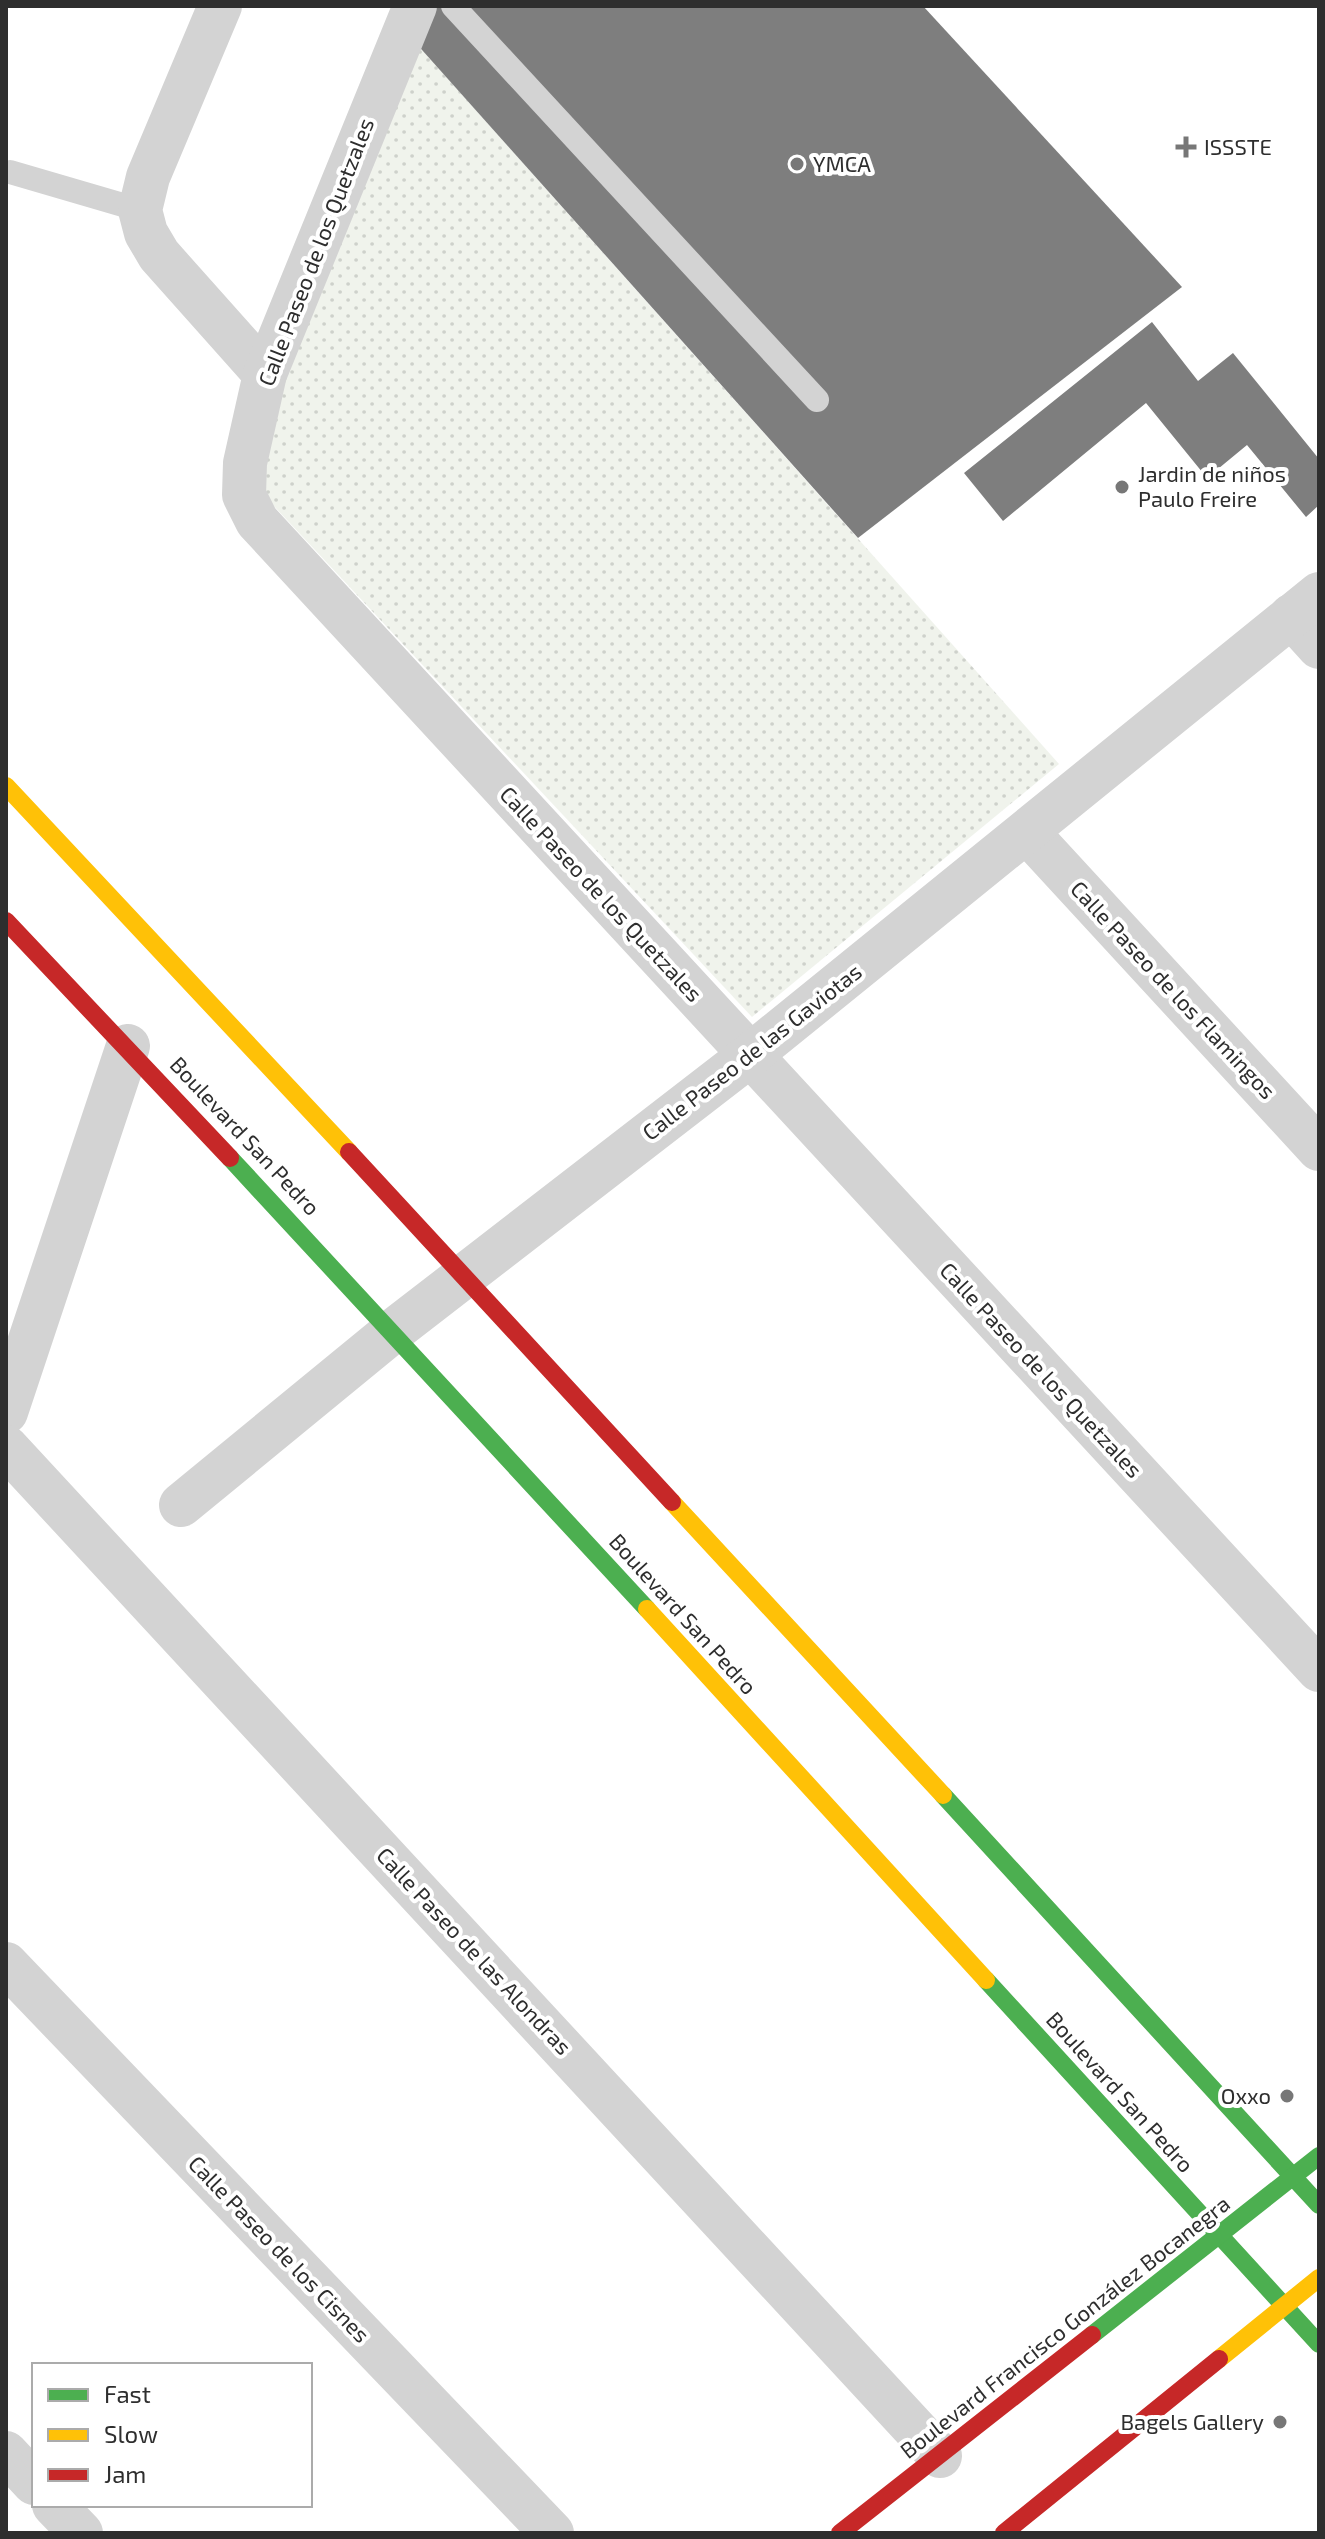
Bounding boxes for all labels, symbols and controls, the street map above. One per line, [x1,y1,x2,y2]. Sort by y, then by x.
street label: Calle Paseo de los Quetzales [252,114,379,389]
place label: ISSSTE [1204,133,1272,159]
marker: ISSSTE [1175,136,1197,158]
place label: YMCA [813,150,871,176]
marker: YMCA [788,155,806,173]
place label: Jardin de niños Paulo Freire [1138,460,1286,511]
marker: Jardin de niños Paulo Freire [1113,478,1131,496]
street label: Calle Paseo de los Quetzales [494,780,708,1007]
street label: Calle Paseo de los Flamingos [1066,875,1281,1104]
street label: Calle Paseo de las Gaviotas [637,958,866,1145]
street label: Boulevard San Pedro [166,1051,326,1220]
street label: Calle Paseo de los Quetzales [934,1256,1148,1483]
street label: Boulevard San Pedro [605,1528,763,1699]
street label: Calle Paseo de las Alondras [372,1841,577,2059]
street label: Boulevard San Pedro [1042,2006,1200,2177]
place label: Oxxo [1221,2082,1271,2108]
marker: Oxxo [1278,2087,1296,2105]
street label: Calle Paseo de los Cisnes [184,2150,376,2347]
street label: Boulevard Francisco González Bocanegra [894,2189,1234,2463]
legend [32,2363,312,2507]
text: Fast [104,2379,151,2408]
place label: Bagels Gallery [1120,2408,1264,2434]
marker: Bagels Gallery [1271,2413,1289,2431]
text: Slow [104,2419,158,2448]
text: Jam [104,2459,146,2488]

